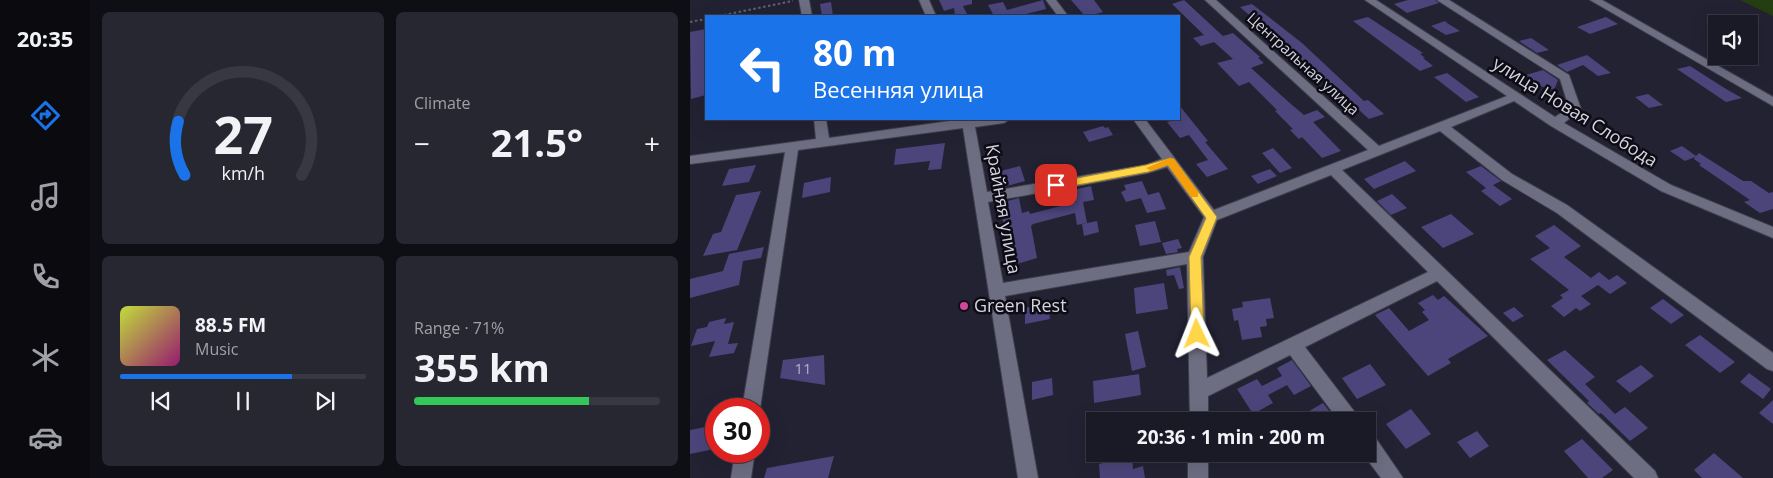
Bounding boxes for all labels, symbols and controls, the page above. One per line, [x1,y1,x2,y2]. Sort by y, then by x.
street label: Центральная улица [1243,8,1364,119]
map controls [1708,15,1758,65]
button: sound [1708,15,1758,65]
text: 20:35 [17,23,73,53]
text: 80 m [813,29,896,76]
icon: left [730,35,795,100]
street label: улица Новая Слобода [1489,51,1663,172]
text: Весенняя улица [813,74,984,104]
text: Climate [414,92,471,114]
icon: directions [28,98,63,133]
text: 27 [213,98,273,169]
text: 21.5° [491,116,583,168]
text: − [414,124,430,162]
text: + [644,124,660,162]
street label: Крайняя улица [981,142,1027,276]
text: km/h [221,161,265,185]
pin [1035,164,1077,206]
icon: arrive [1042,171,1070,199]
icon: music [28,179,63,214]
icon: phone [28,259,63,294]
place label: Green Rest [974,293,1067,317]
marker: Green Rest [958,300,970,312]
position arrow [1170,307,1222,359]
text: 88.5 FM [195,312,266,338]
text: Range · 71% [414,317,504,339]
text: Music [195,338,239,360]
icon: climate [28,340,63,375]
text: 355 km [414,341,550,393]
house number: 11 [794,358,812,378]
icon: previous [147,387,175,415]
icon: pause [229,387,257,415]
icon: next [311,387,339,415]
speed limit sign: 30 [705,398,770,463]
icon: car [28,420,63,455]
text: 20:36 · 1 min · 200 m [1137,424,1325,450]

